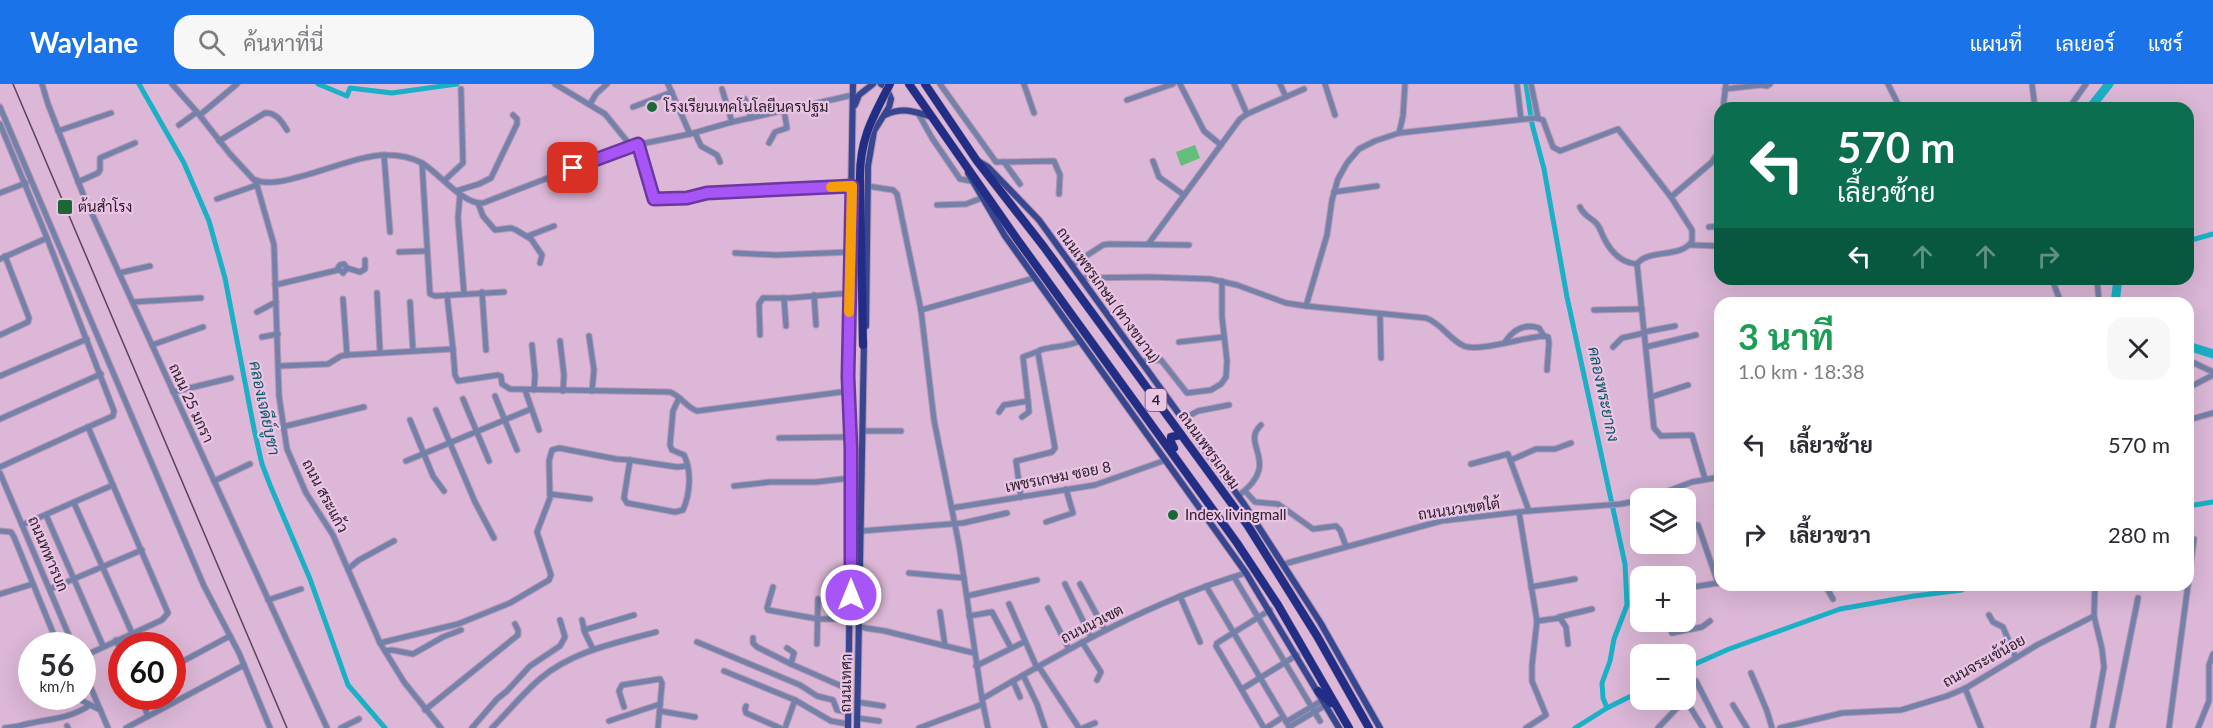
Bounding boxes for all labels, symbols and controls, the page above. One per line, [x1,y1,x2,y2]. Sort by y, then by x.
search box [174,15,594,69]
text: Waylane [30,25,138,59]
icon: search [195,26,228,59]
text: ค้นหาที่นี่ [243,29,324,56]
text: แผนที่ [1970,30,2022,55]
text: เลเยอร์ [2055,30,2115,55]
text: แชร์ [2148,30,2183,55]
place label: โรงเรียนเทคโนโลยีนครปฐม [663,97,829,117]
marker: โรงเรียนเทคโนโลยีนครปฐม [645,100,659,114]
text: 570 m [1837,122,1955,172]
icon: left [1738,126,1816,204]
pin [547,142,598,193]
icon: arrive [556,151,589,184]
text: เลี้ยวซ้าย [1837,175,1935,208]
place label: ต้นสำโรง [78,197,132,215]
marker: ต้นสำโรง [56,198,74,216]
street label: ถนนเพชรเกษม (ทางขนาน) [1054,223,1164,366]
icon: left [1843,240,1876,273]
icon: ahead [1906,240,1939,273]
icon: ahead [1969,240,2002,273]
icon: right [2032,240,2065,273]
text: 3 นาที [1738,314,1834,358]
button: close [2107,317,2170,380]
water label: คลองพระยากง [1585,345,1624,443]
water label: คลองเจดีย์บูชา [243,359,287,458]
text: 1.0 km · 18:38 [1738,359,1865,383]
street label: ถนน 25 มกรา [166,360,218,445]
road number: 4 [1146,389,1166,411]
street label: ถนนเพชรเกษม [1175,407,1244,492]
icon: left [1738,428,1771,461]
text: เลี้ยวซ้าย [1789,431,1873,458]
text: 570 m [2108,431,2170,458]
street label: ถนน สระแก้ว [299,456,353,535]
street label: เพชรเกษม ซอย 8 [1003,457,1112,495]
map controls [1630,488,1696,710]
button: layers [1630,488,1696,554]
street label: ถนนนวเขตใต้ [1417,493,1502,523]
place label: Index livingmall [1185,505,1287,523]
marker: Index livingmall [1166,508,1180,522]
street label: ถนนทหารบก [25,513,73,594]
icon: right [1738,518,1771,551]
text: เลี้ยวขวา [1789,521,1871,548]
text: 280 m [2108,521,2170,548]
position arrow [819,563,883,627]
button: + [1630,566,1696,632]
street label: ถนนนวเขต [1057,600,1126,647]
street label: ถนนจระเข้น้อย [1939,630,2028,690]
speed limit sign: 60 [108,632,186,710]
button: − [1630,644,1696,710]
text: 56 [40,646,74,682]
street label: ถนนเทศา [835,654,855,712]
text: km/h [39,677,75,695]

